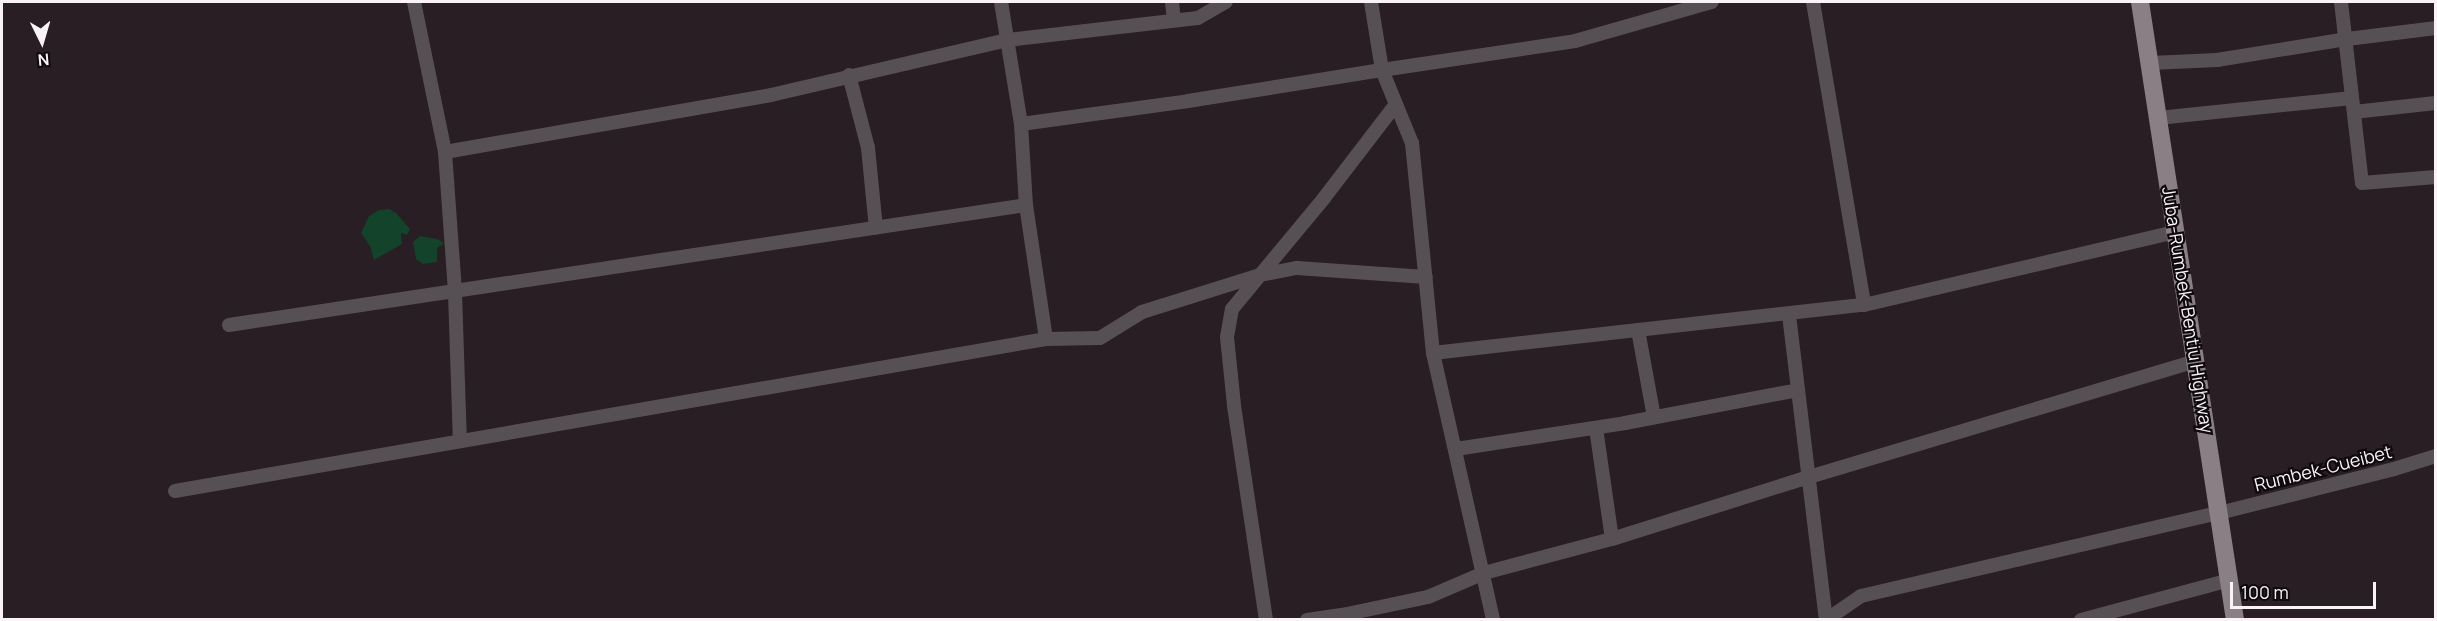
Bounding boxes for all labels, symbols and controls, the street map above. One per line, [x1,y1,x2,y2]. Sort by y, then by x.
north arrow [12,12,72,72]
text: N [37,48,50,71]
street label: Juba-Rumbek-Bentiu Highway [2158,185,2218,435]
street label: Rumbek-Cueibet [2252,440,2394,496]
scale bar [2233,570,2378,608]
text: 100 m [2241,580,2289,604]

